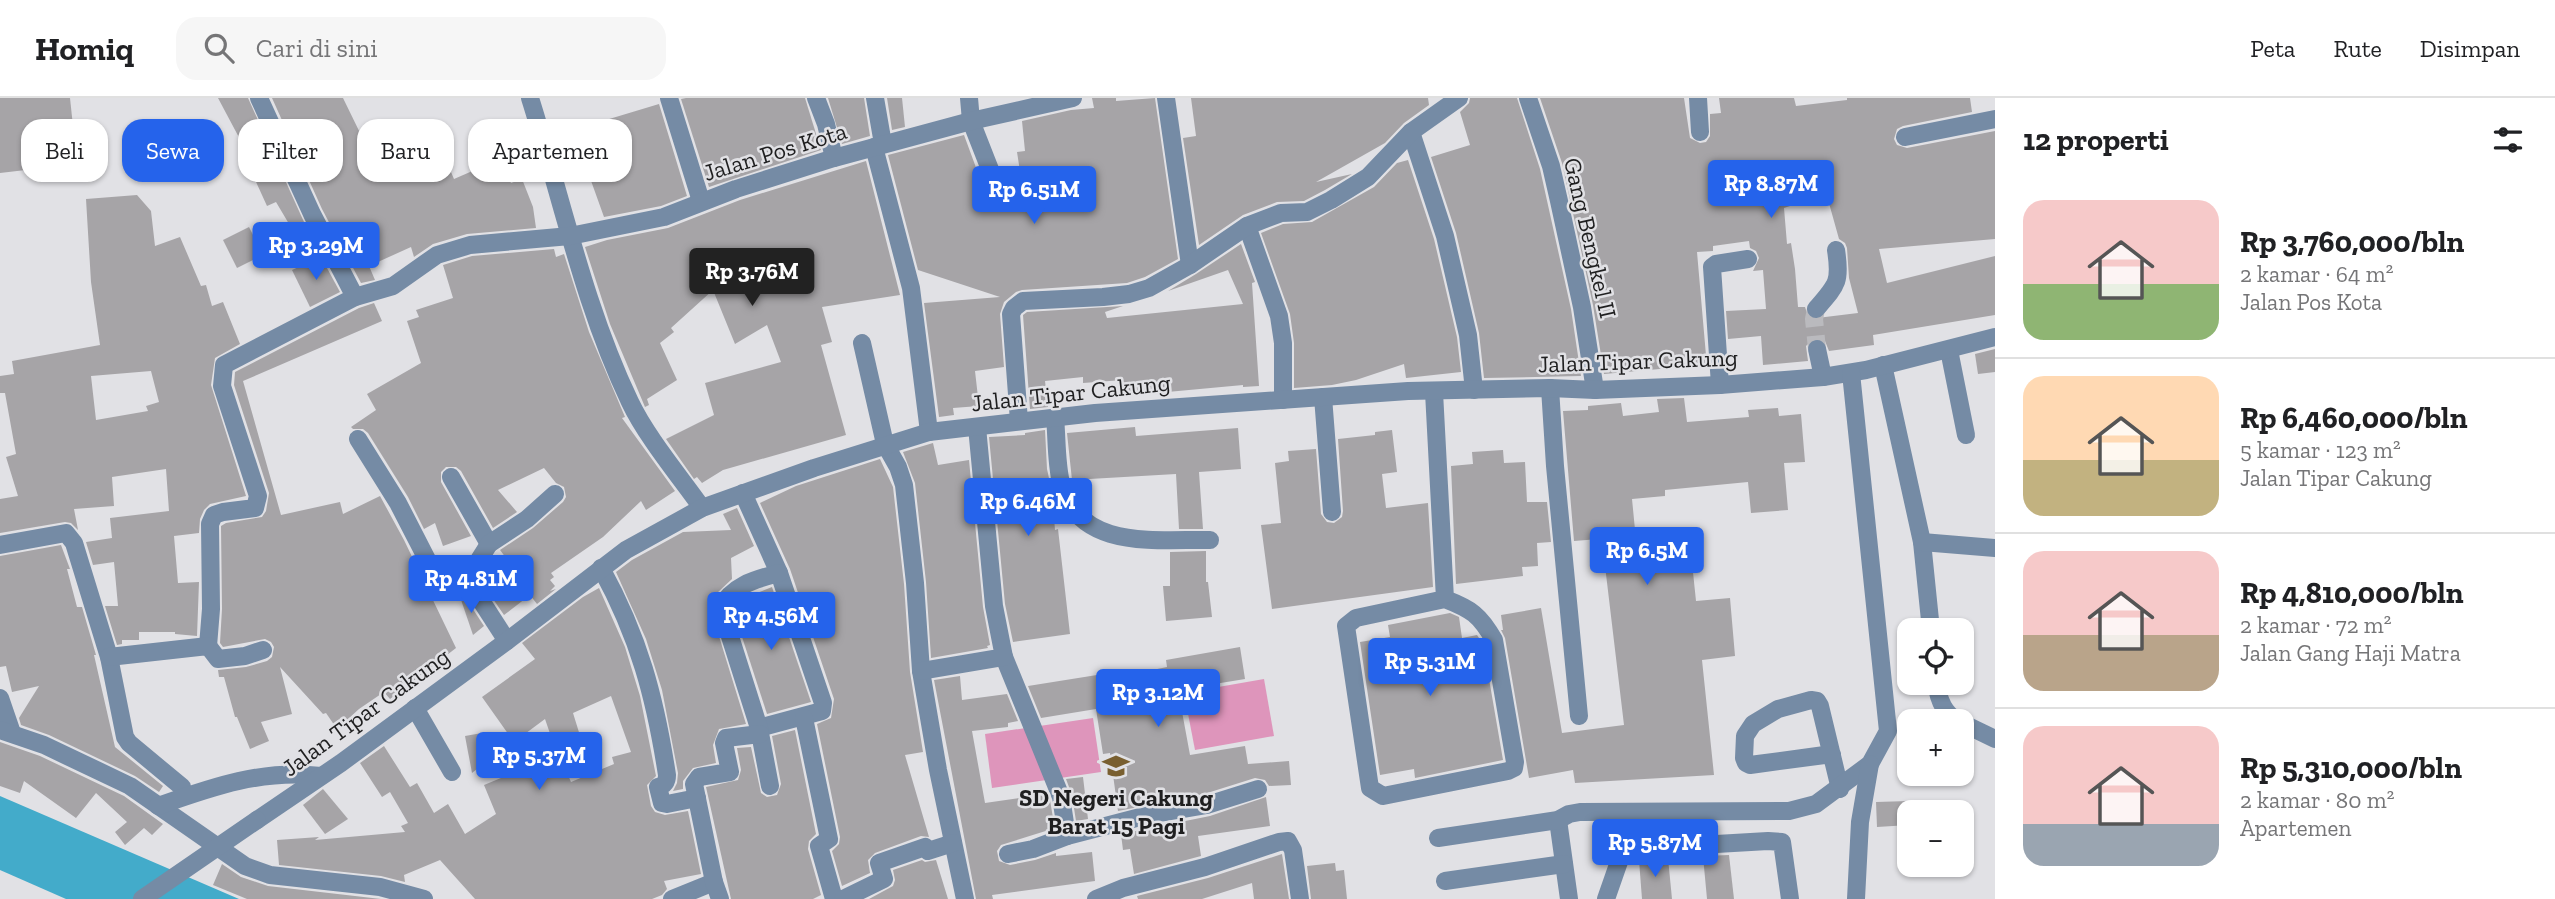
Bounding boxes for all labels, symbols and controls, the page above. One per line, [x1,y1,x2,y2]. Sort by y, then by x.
search box [176,17,666,80]
text: Homiq [35,29,134,68]
icon: search [200,29,238,67]
text: Cari di sini [256,32,377,64]
text: Peta [2250,34,2295,63]
text: Rute [2333,34,2382,63]
text: Disimpan [2420,34,2520,63]
street label: Jalan Pos Kota [700,116,850,187]
chip: Beli [21,119,108,182]
chip: Sewa [122,119,224,182]
chip: Filter [238,119,343,182]
chip: Baru [357,119,454,182]
chip: Apartemen [468,119,632,182]
icon: filters [2489,121,2527,159]
text: 12 properti [2023,122,2169,158]
street label: Gang Bengkel II [1558,155,1623,321]
pin: Rp 8.87M [1699,160,1843,220]
pin: Rp 6.51M [962,166,1106,226]
text: Rp 8.87M [1724,169,1818,197]
text: Rp 6.51M [988,175,1080,203]
pin: Rp 3.29M [244,222,388,282]
text: Rp 3,760,000/bln [2240,224,2464,260]
icon: home [2079,228,2163,312]
text: Rp 3.29M [269,231,363,259]
pin: Rp 3.76M [680,248,824,308]
text: Rp 3.76M [705,257,799,285]
text: 2 kamar · 64 m² [2240,260,2394,288]
text: Jalan Pos Kota [2240,288,2382,316]
street label: Jalan Tipar Cakung [1537,343,1738,378]
street label: Jalan Tipar Cakung [970,368,1172,417]
text: Rp 6,460,000/bln [2240,400,2467,436]
icon: home [2079,404,2163,488]
text: 5 kamar · 123 m² [2240,436,2401,464]
text: Jalan Tipar Cakung [2240,464,2432,492]
pin: Rp 6.46M [956,478,1100,538]
text: Rp 6.46M [980,487,1076,515]
pin: Rp 6.5M [1582,528,1712,587]
text: Rp 6.5M [1606,536,1688,564]
pin: Rp 4.81M [399,556,543,615]
text: Rp 4.81M [425,564,517,592]
text: Rp 4,810,000/bln [2240,575,2464,611]
icon: home [2079,579,2163,663]
pin: Rp 4.56M [699,592,843,652]
text: Rp 4.56M [723,601,819,629]
text: 2 kamar · 72 m² [2240,611,2392,639]
map controls [1897,618,1974,877]
button: locate [1897,618,1974,695]
pin: Rp 5.31M [1358,638,1502,698]
text: Jalan Gang Haji Matra [2240,639,2461,667]
street label: Jalan Tipar Cakung [276,641,455,782]
text: Rp 5.31M [1384,647,1476,675]
pin: Rp 3.12M [1086,670,1230,729]
text: Rp 3.12M [1112,678,1204,706]
button: + [1897,709,1974,786]
pin: Rp 5.37M [467,732,611,792]
text: Rp 5.37M [492,741,586,769]
text: Rp 5,310,000/bln [2240,750,2462,786]
school or university icon: SD Negeri Cakung Barat 15 Pagi [1101,751,1131,781]
icon: home [2079,754,2163,838]
place label: SD Negeri Cakung Barat 15 Pagi [1019,783,1213,840]
text: 2 kamar · 80 m² [2240,786,2395,814]
button: − [1897,800,1974,877]
text: Apartemen [2240,814,2351,842]
pin: Rp 5.87M [1583,820,1727,879]
text: Rp 5.87M [1608,828,1702,856]

